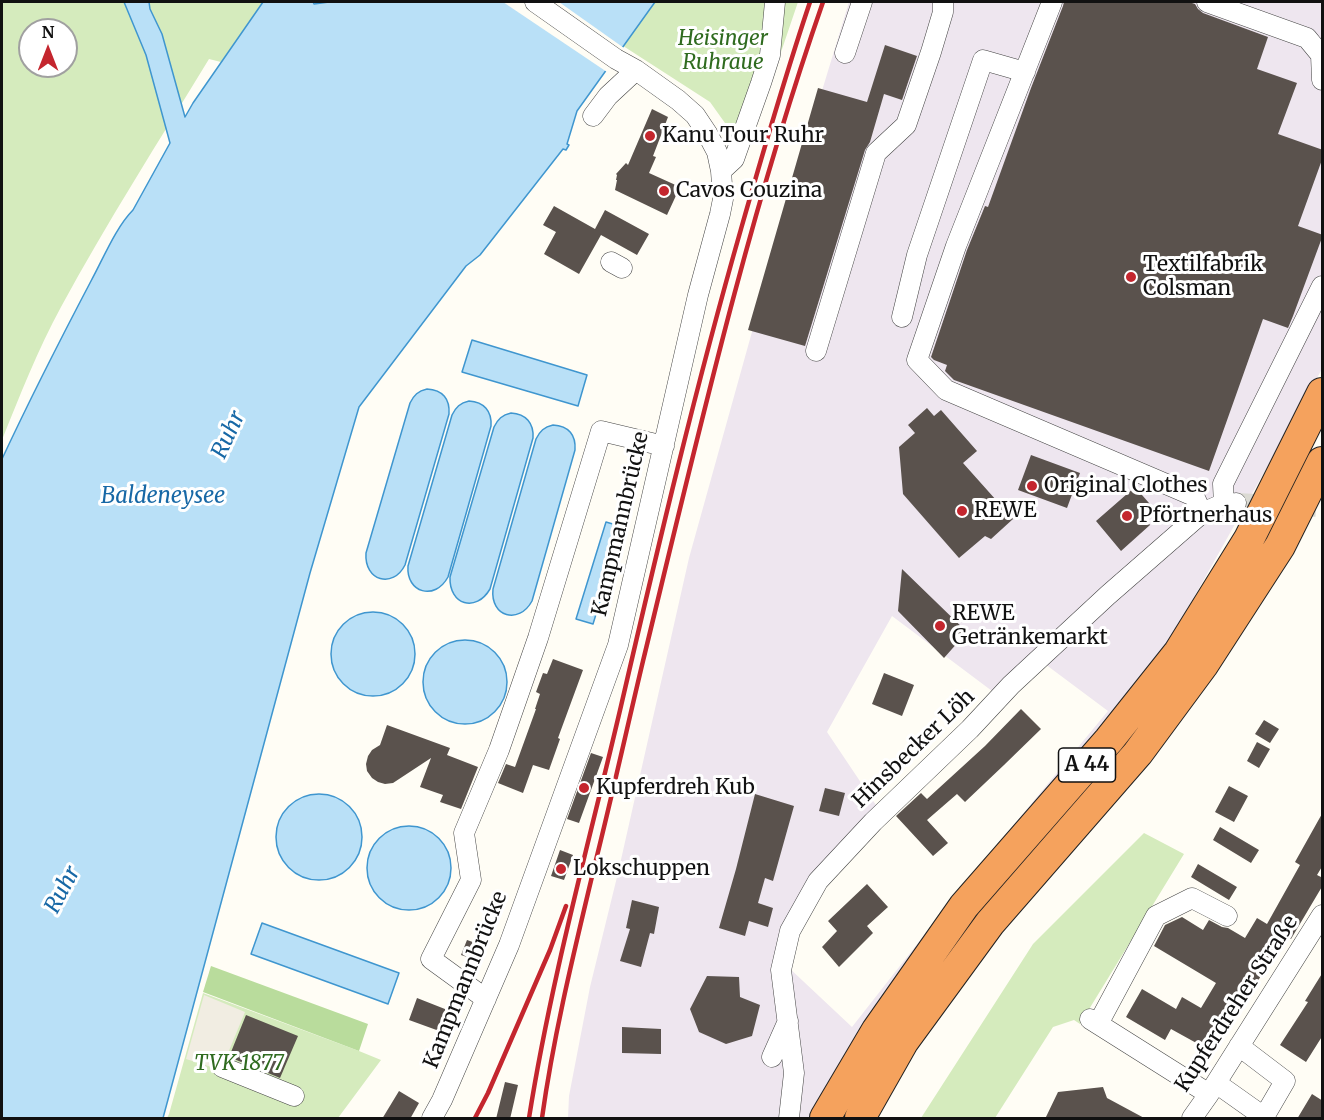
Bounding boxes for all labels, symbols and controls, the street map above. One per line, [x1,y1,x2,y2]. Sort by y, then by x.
north arrow [18,18,78,78]
text: N [42,22,54,42]
park label: Heisinger Ruhraue [678,26,768,76]
place label: Kanu Tour Ruhr [662,123,824,149]
marker: Kanu Tour Ruhr [643,129,657,143]
place label: Cavos Couzina [676,178,822,204]
marker: Cavos Couzina [657,184,671,198]
place label: Textilfabrik Colsman [1143,252,1263,302]
marker: Textilfabrik Colsman [1124,270,1138,284]
water label: Ruhr [207,407,251,463]
street label: Kampmannbrücke [588,429,654,619]
place label: Original Clothes [1044,473,1208,499]
marker: Original Clothes [1025,479,1039,493]
water label: Baldeneysee [101,484,225,510]
place label: REWE [974,498,1037,524]
place label: Pförtnerhaus [1139,503,1272,529]
marker: REWE [955,504,969,518]
marker: Pförtnerhaus [1120,509,1134,523]
place label: REWE Getränkemarkt [952,601,1108,651]
marker: REWE Getränkemarkt [933,619,947,633]
street label: Hinsbecker Löh [848,684,980,814]
road number: A 44 [1058,748,1116,782]
place label: Kupferdreh Kub [596,775,755,801]
marker: Kupferdreh Kub [577,781,591,795]
place label: Lokschuppen [573,856,710,882]
water label: Ruhr [40,862,86,918]
marker: Lokschuppen [554,862,568,876]
street label: Kampmannbrücke [419,888,513,1072]
street label: Kupferdreher Straße [1171,911,1303,1097]
park label: TVK 1877 [194,1051,284,1077]

